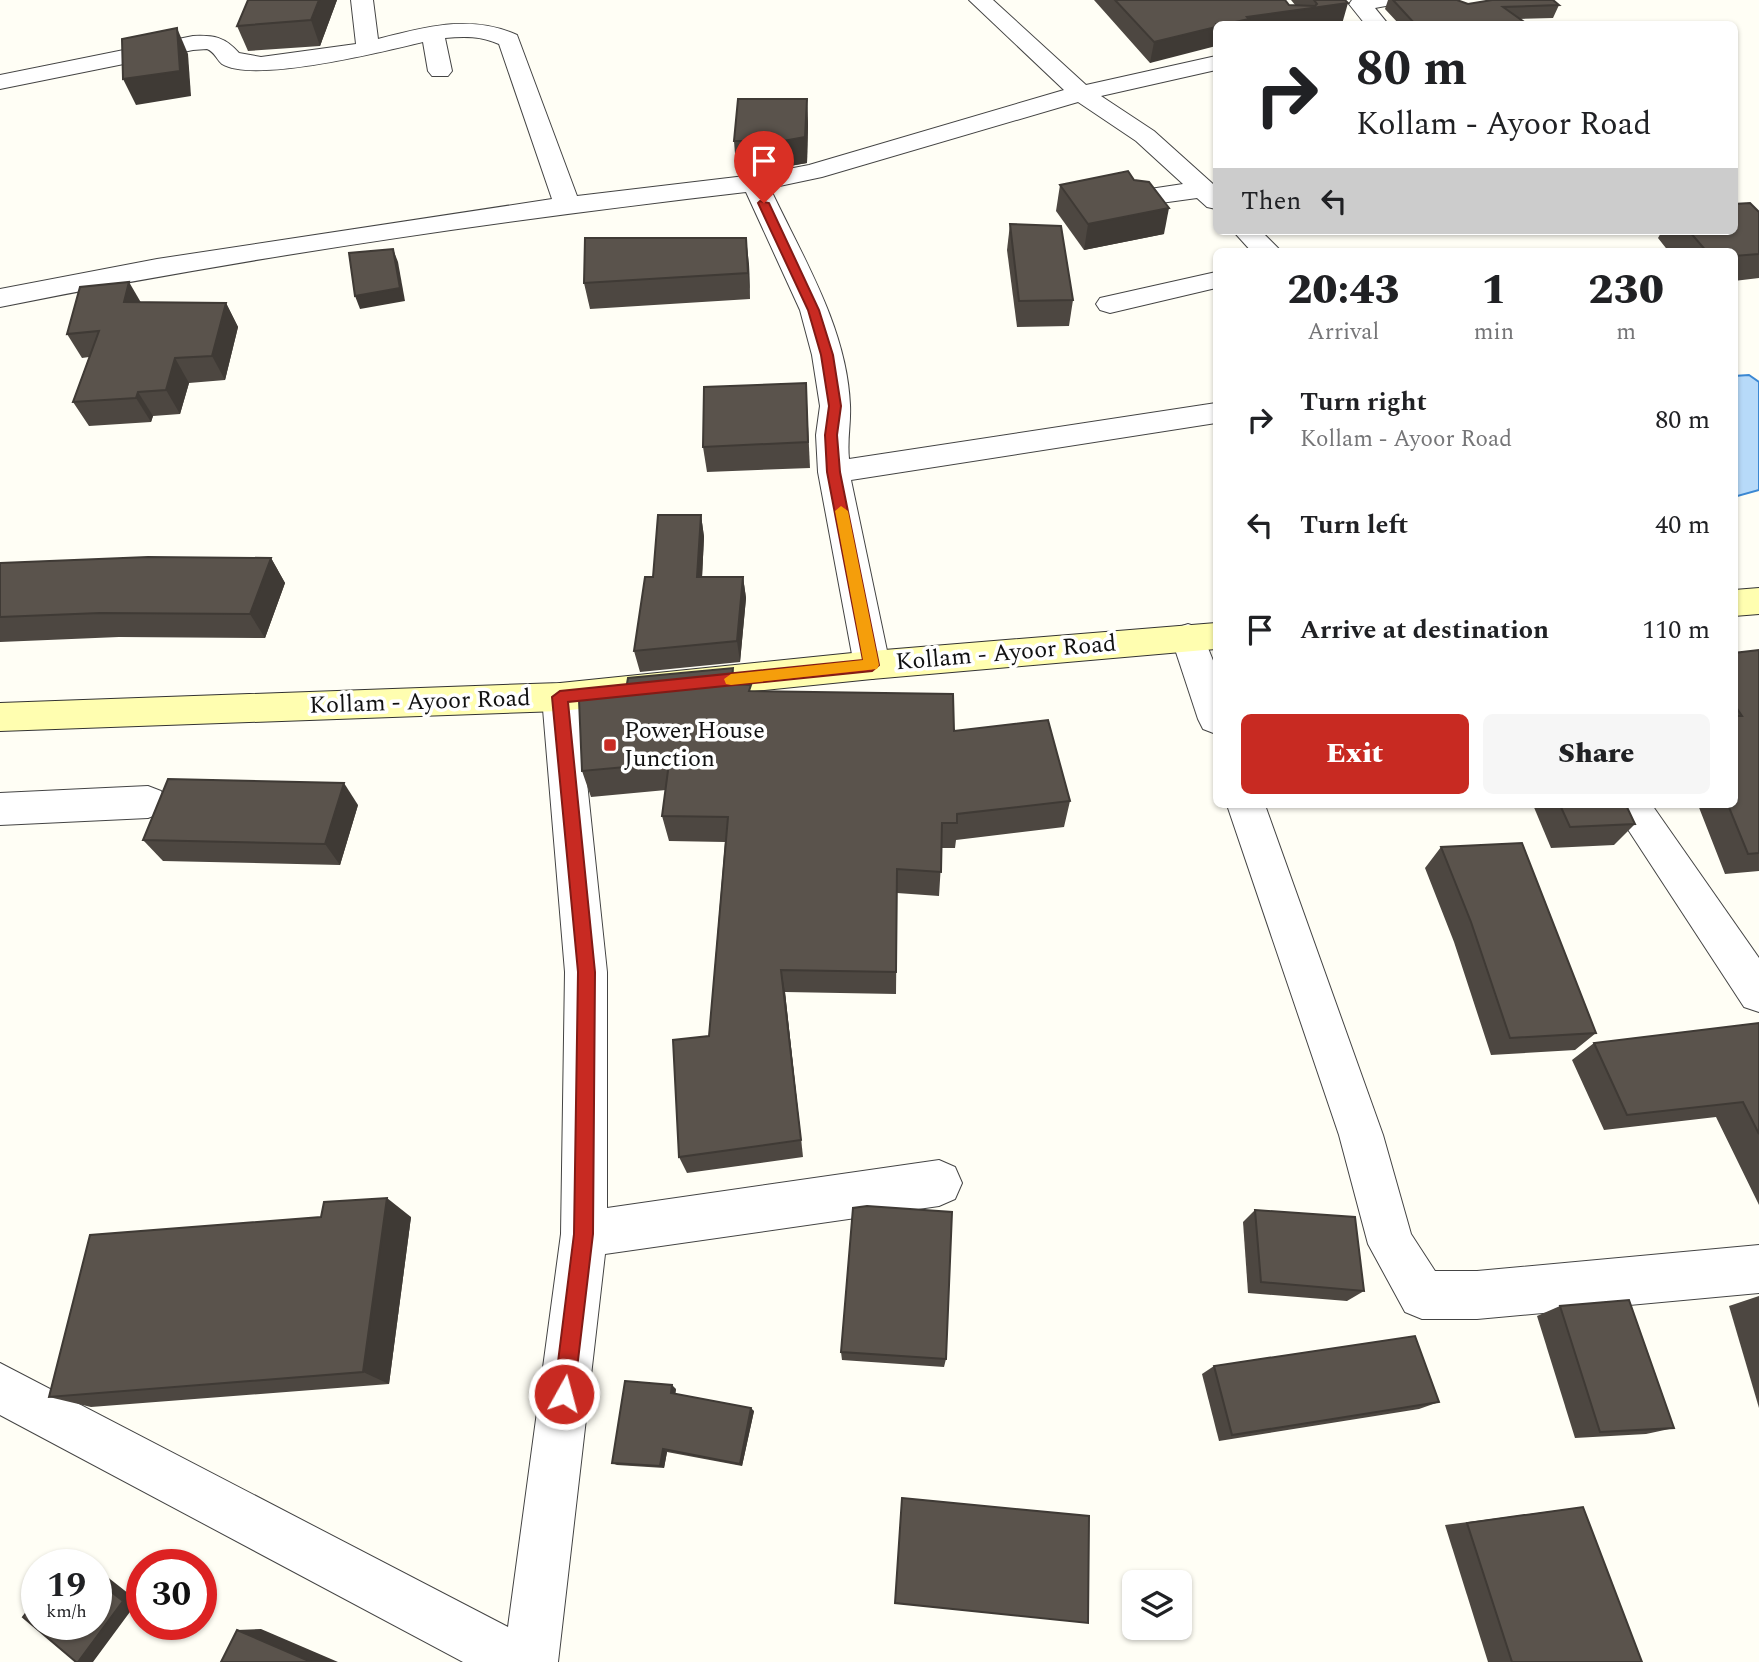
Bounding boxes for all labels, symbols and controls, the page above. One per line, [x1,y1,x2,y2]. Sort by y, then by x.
text: 80 m [1356,32,1467,107]
icon: right [1241,49,1332,140]
text: Kollam - Ayoor Road [1356,100,1651,149]
pin [734,131,794,203]
icon: arrive [745,142,783,180]
text: Then [1241,181,1301,221]
icon: left [1315,182,1353,220]
text: 20:43 [1287,259,1400,322]
text: 1 [1481,259,1507,322]
text: 230 [1588,259,1664,322]
text: Arrival [1308,315,1379,350]
text: min [1474,315,1514,350]
text: m [1616,315,1636,350]
text: Turn right [1300,382,1427,422]
text: 80 m [1655,400,1710,440]
icon: right [1241,401,1279,439]
text: Kollam - Ayoor Road [1300,422,1512,457]
text: Turn left [1300,505,1408,545]
text: 40 m [1655,505,1710,545]
icon: left [1241,506,1279,544]
text: Arrive at destination [1300,610,1549,650]
text: 110 m [1642,610,1710,650]
icon: arrive [1241,611,1279,649]
street label: Kollam - Ayoor Road [894,625,1118,681]
street label: Kollam - Ayoor Road [309,680,531,724]
place label: Power House Junction [624,713,765,777]
button: Exit [1241,714,1469,794]
button: Share [1483,714,1710,794]
marker: Power House Junction [602,737,618,753]
position arrow [527,1357,601,1431]
speed limit sign: 30 [126,1549,217,1640]
text: 19 [47,1559,86,1612]
map controls [1122,1570,1192,1640]
button: layers [1122,1570,1192,1640]
text: km/h [46,1598,87,1625]

